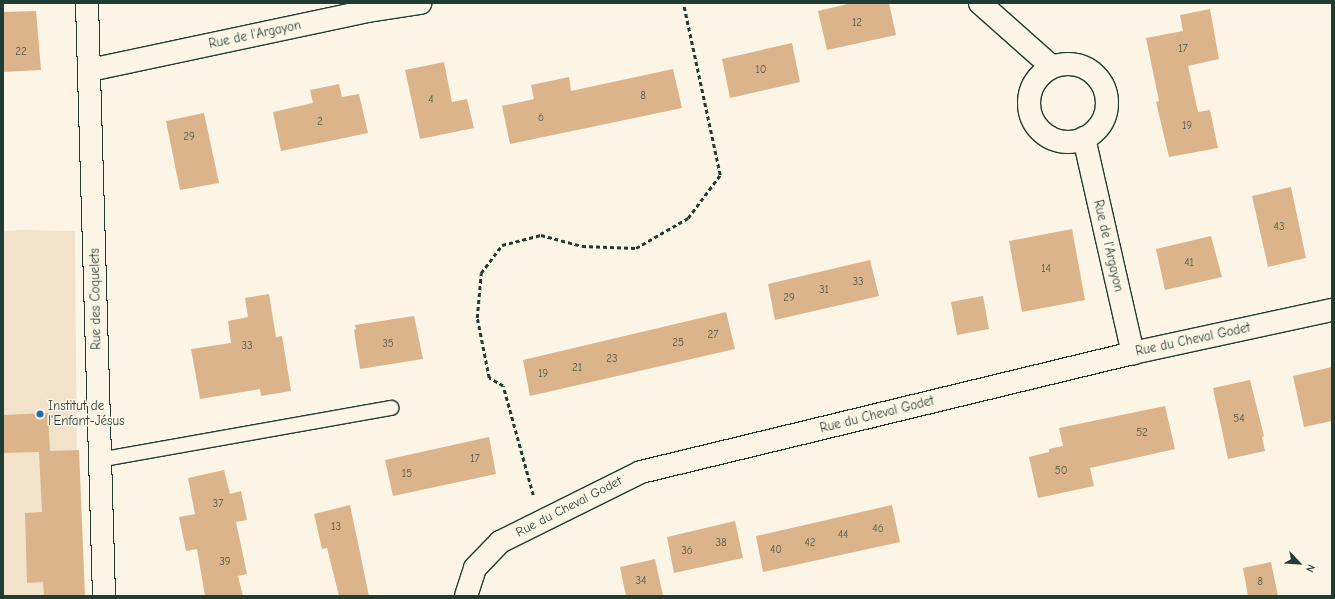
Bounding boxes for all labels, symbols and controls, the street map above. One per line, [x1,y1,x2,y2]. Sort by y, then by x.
house number: 12 [852,16,862,30]
street label: Rue de l'Argayon [207,18,303,52]
house number: 17 [1178,42,1188,56]
house number: 22 [15,45,27,59]
house number: 10 [755,63,767,77]
house number: 8 [640,89,646,103]
house number: 4 [428,93,434,107]
house number: 6 [538,111,544,125]
house number: 2 [317,115,323,129]
house number: 19 [1182,119,1192,133]
house number: 29 [183,130,195,144]
street label: Rue de l'Argayon [1090,198,1126,294]
house number: 43 [1274,220,1284,234]
street label: Rue des Coquelets [87,248,105,350]
house number: 41 [1184,256,1194,270]
house number: 14 [1041,262,1051,276]
house number: 33 [852,275,864,289]
house number: 31 [819,283,829,297]
house number: 29 [783,291,795,305]
street label: Rue du Cheval Godet [1134,320,1252,360]
house number: 27 [708,328,718,342]
house number: 25 [672,336,684,350]
house number: 35 [382,337,394,351]
house number: 33 [241,339,253,353]
house number: 23 [606,352,618,366]
house number: 21 [572,361,582,375]
house number: 19 [538,367,548,381]
street label: Rue du Cheval Godet [818,393,936,437]
place label: Institut de l'Enfant-Jésus [48,399,125,430]
marker: Institut de l'Enfant-Jésus [35,409,45,419]
house number: 54 [1233,412,1245,426]
house number: 52 [1136,426,1148,440]
house number: 17 [470,452,480,466]
house number: 50 [1055,464,1067,478]
house number: 15 [402,467,412,481]
street label: Rue du Cheval Godet [513,474,625,540]
house number: 37 [213,497,223,511]
house number: 13 [331,520,341,534]
house number: 46 [872,522,884,536]
house number: 44 [838,528,848,542]
house number: 38 [715,536,727,550]
house number: 42 [804,536,816,550]
house number: 40 [770,543,782,557]
north arrow [1279,543,1319,583]
house number: 36 [681,544,693,558]
house number: 39 [219,555,231,569]
text: N [1303,562,1318,574]
house number: 34 [636,574,646,588]
house number: 8 [1257,575,1263,589]

